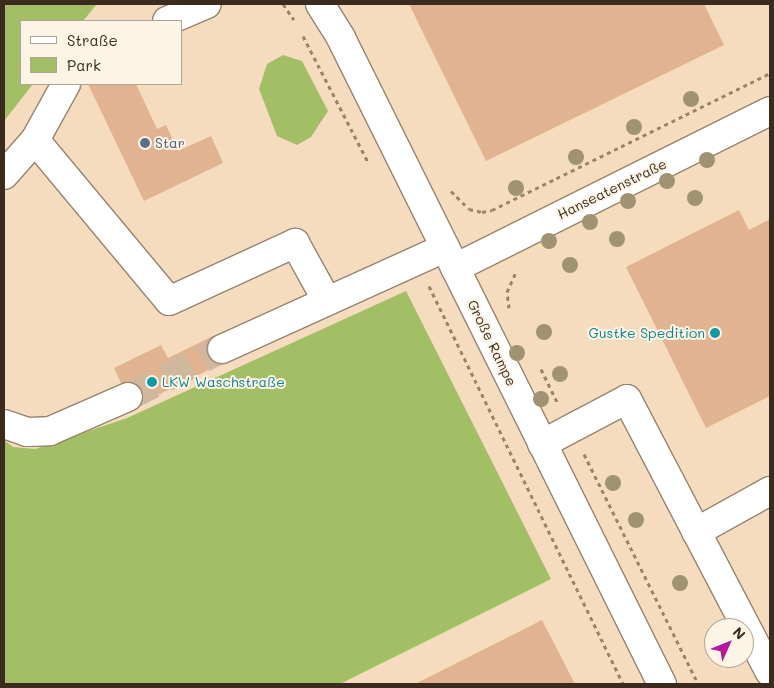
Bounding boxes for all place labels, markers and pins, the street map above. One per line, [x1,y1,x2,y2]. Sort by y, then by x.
place label: Star [155,135,185,151]
marker: Star [139,137,151,149]
place label: Gustke Spedition [589,325,705,341]
marker: Gustke Spedition [709,327,721,339]
place label: LKW Waschstraße [162,374,285,390]
marker: LKW Waschstraße [146,376,158,388]

